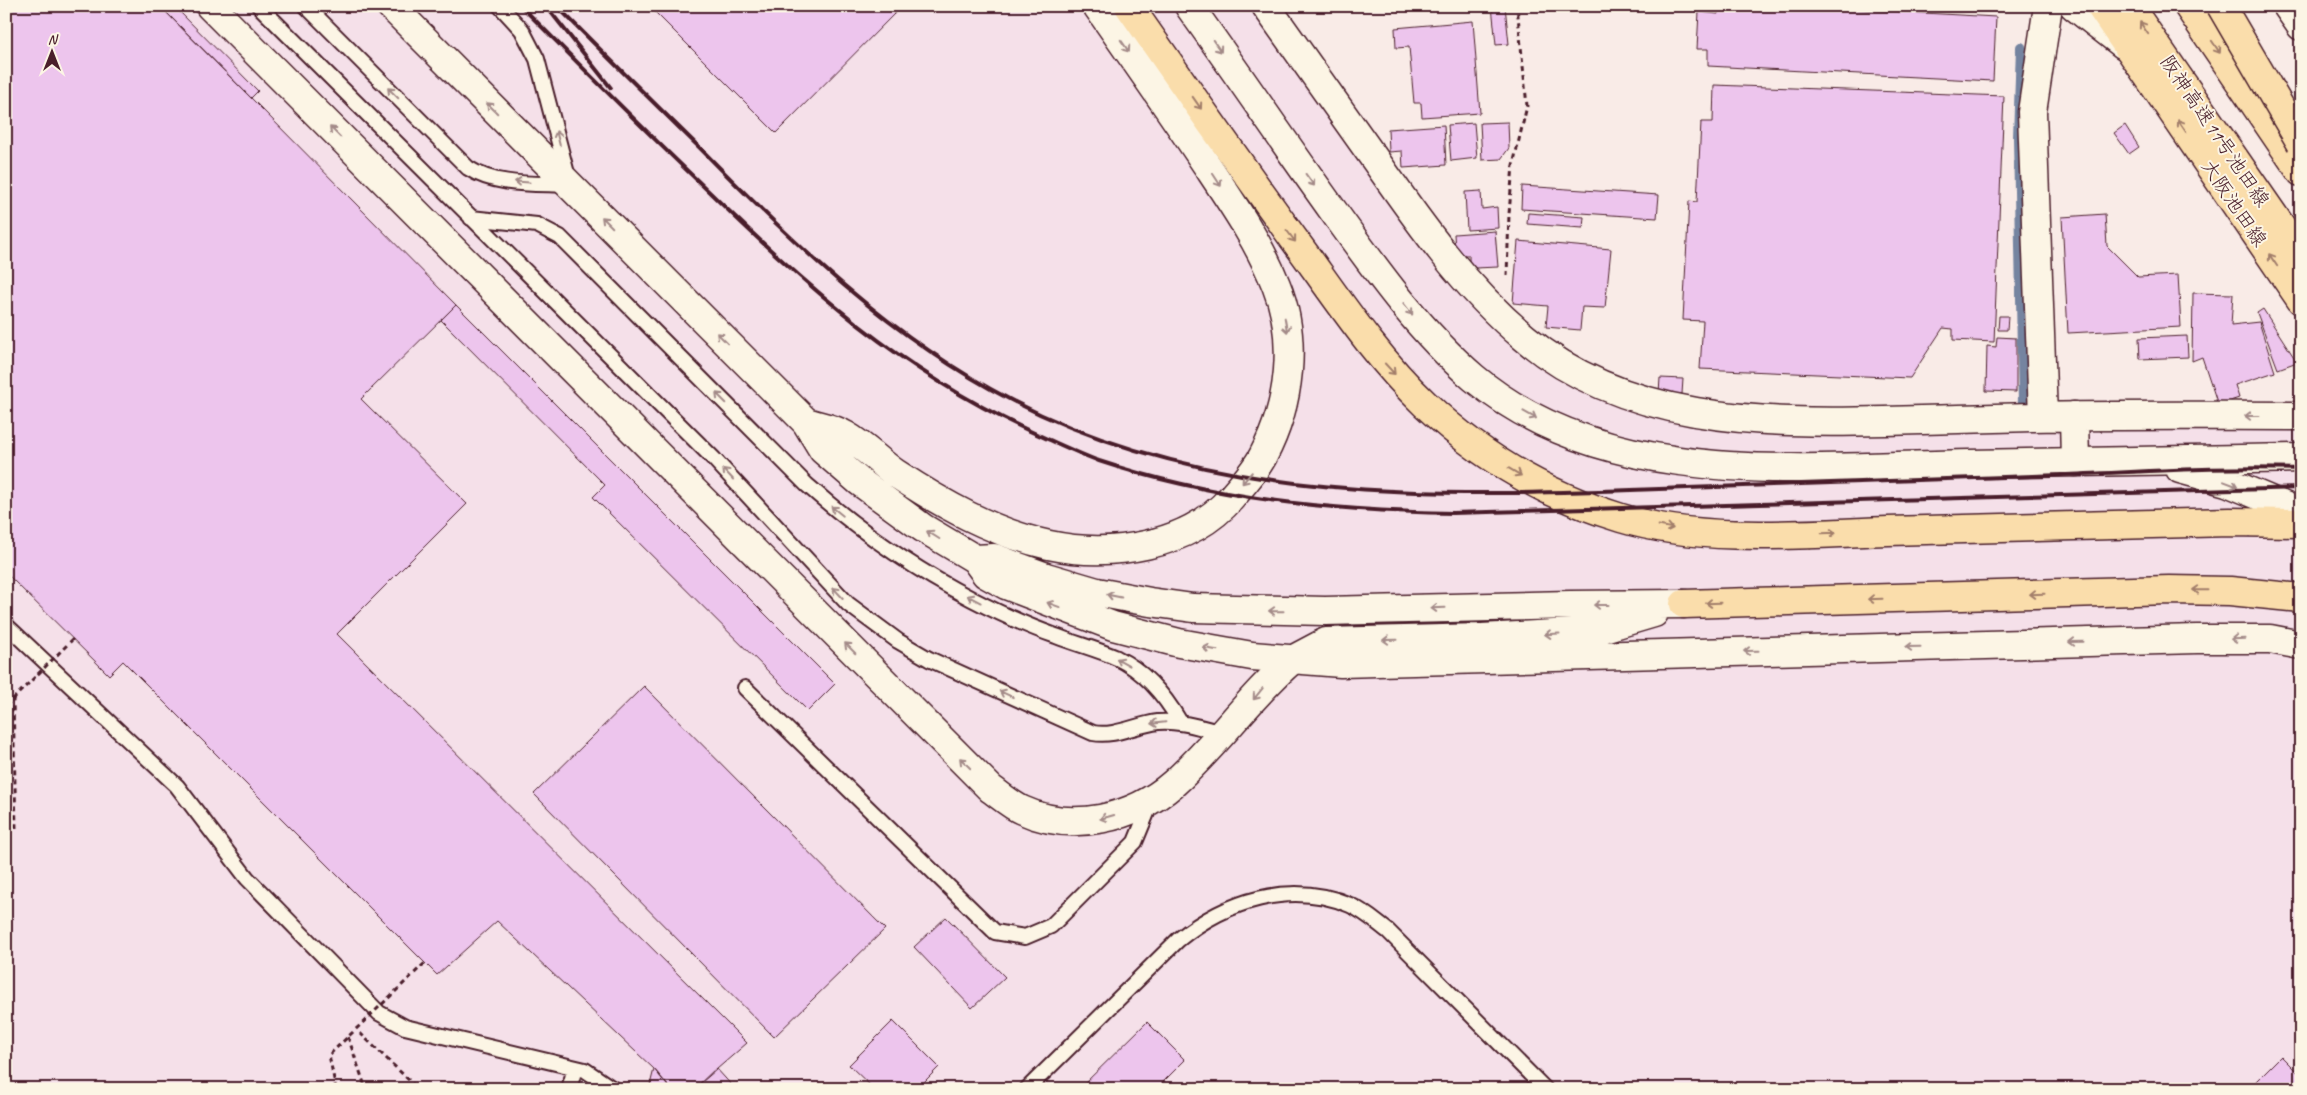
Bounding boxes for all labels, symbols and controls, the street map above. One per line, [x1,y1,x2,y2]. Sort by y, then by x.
one-way arrow [2139,21,2149,35]
north arrow [28,28,78,78]
text: N [48,31,59,48]
one-way arrow [1120,39,1130,53]
one-way arrow [1212,39,1222,53]
one-way arrow [2211,39,2221,53]
street label: 阪神高速11号池田線 [2155,50,2275,212]
one-way arrow [387,87,399,99]
one-way arrow [1192,96,1202,110]
one-way arrow [486,102,499,114]
one-way arrow [2177,119,2187,133]
one-way arrow [329,125,341,138]
one-way arrow [553,130,562,146]
street label: 大阪池田線 [2196,155,2272,251]
one-way arrow [1212,173,1222,187]
one-way arrow [1305,173,1315,187]
one-way arrow [514,177,530,187]
one-way arrow [602,217,614,229]
one-way arrow [1286,229,1296,243]
one-way arrow [2268,253,2278,267]
one-way arrow [1402,303,1413,316]
one-way arrow [1282,317,1292,333]
one-way arrow [716,331,728,344]
one-way arrow [1384,362,1396,375]
one-way arrow [715,393,727,405]
one-way arrow [1522,411,1537,420]
one-way arrow [2244,411,2260,421]
one-way arrow [722,467,734,480]
one-way arrow [1507,467,1521,477]
one-way arrow [1242,472,1253,485]
one-way arrow [2222,480,2238,489]
one-way arrow [831,506,844,517]
one-way arrow [1658,523,1674,532]
one-way arrow [1820,528,1836,538]
one-way arrow [927,529,941,539]
one-way arrow [2192,585,2208,595]
one-way arrow [832,586,844,599]
one-way arrow [2030,589,2046,598]
one-way arrow [1107,591,1123,600]
one-way arrow [966,594,981,604]
one-way arrow [1867,594,1883,603]
one-way arrow [1046,599,1061,608]
one-way arrow [1705,599,1721,608]
one-way arrow [1593,600,1609,610]
one-way arrow [1430,604,1446,613]
one-way arrow [1268,606,1284,616]
one-way arrow [1545,630,1561,639]
one-way arrow [2230,634,2246,644]
one-way arrow [1382,635,1398,645]
one-way arrow [2068,638,2084,647]
one-way arrow [844,642,856,654]
one-way arrow [1906,642,1922,652]
one-way arrow [1202,643,1218,653]
one-way arrow [1743,646,1760,656]
one-way arrow [1116,657,1131,667]
one-way arrow [1252,688,1263,701]
one-way arrow [999,689,1014,699]
one-way arrow [1151,718,1167,728]
one-way arrow [958,757,971,769]
one-way arrow [1100,813,1116,823]

